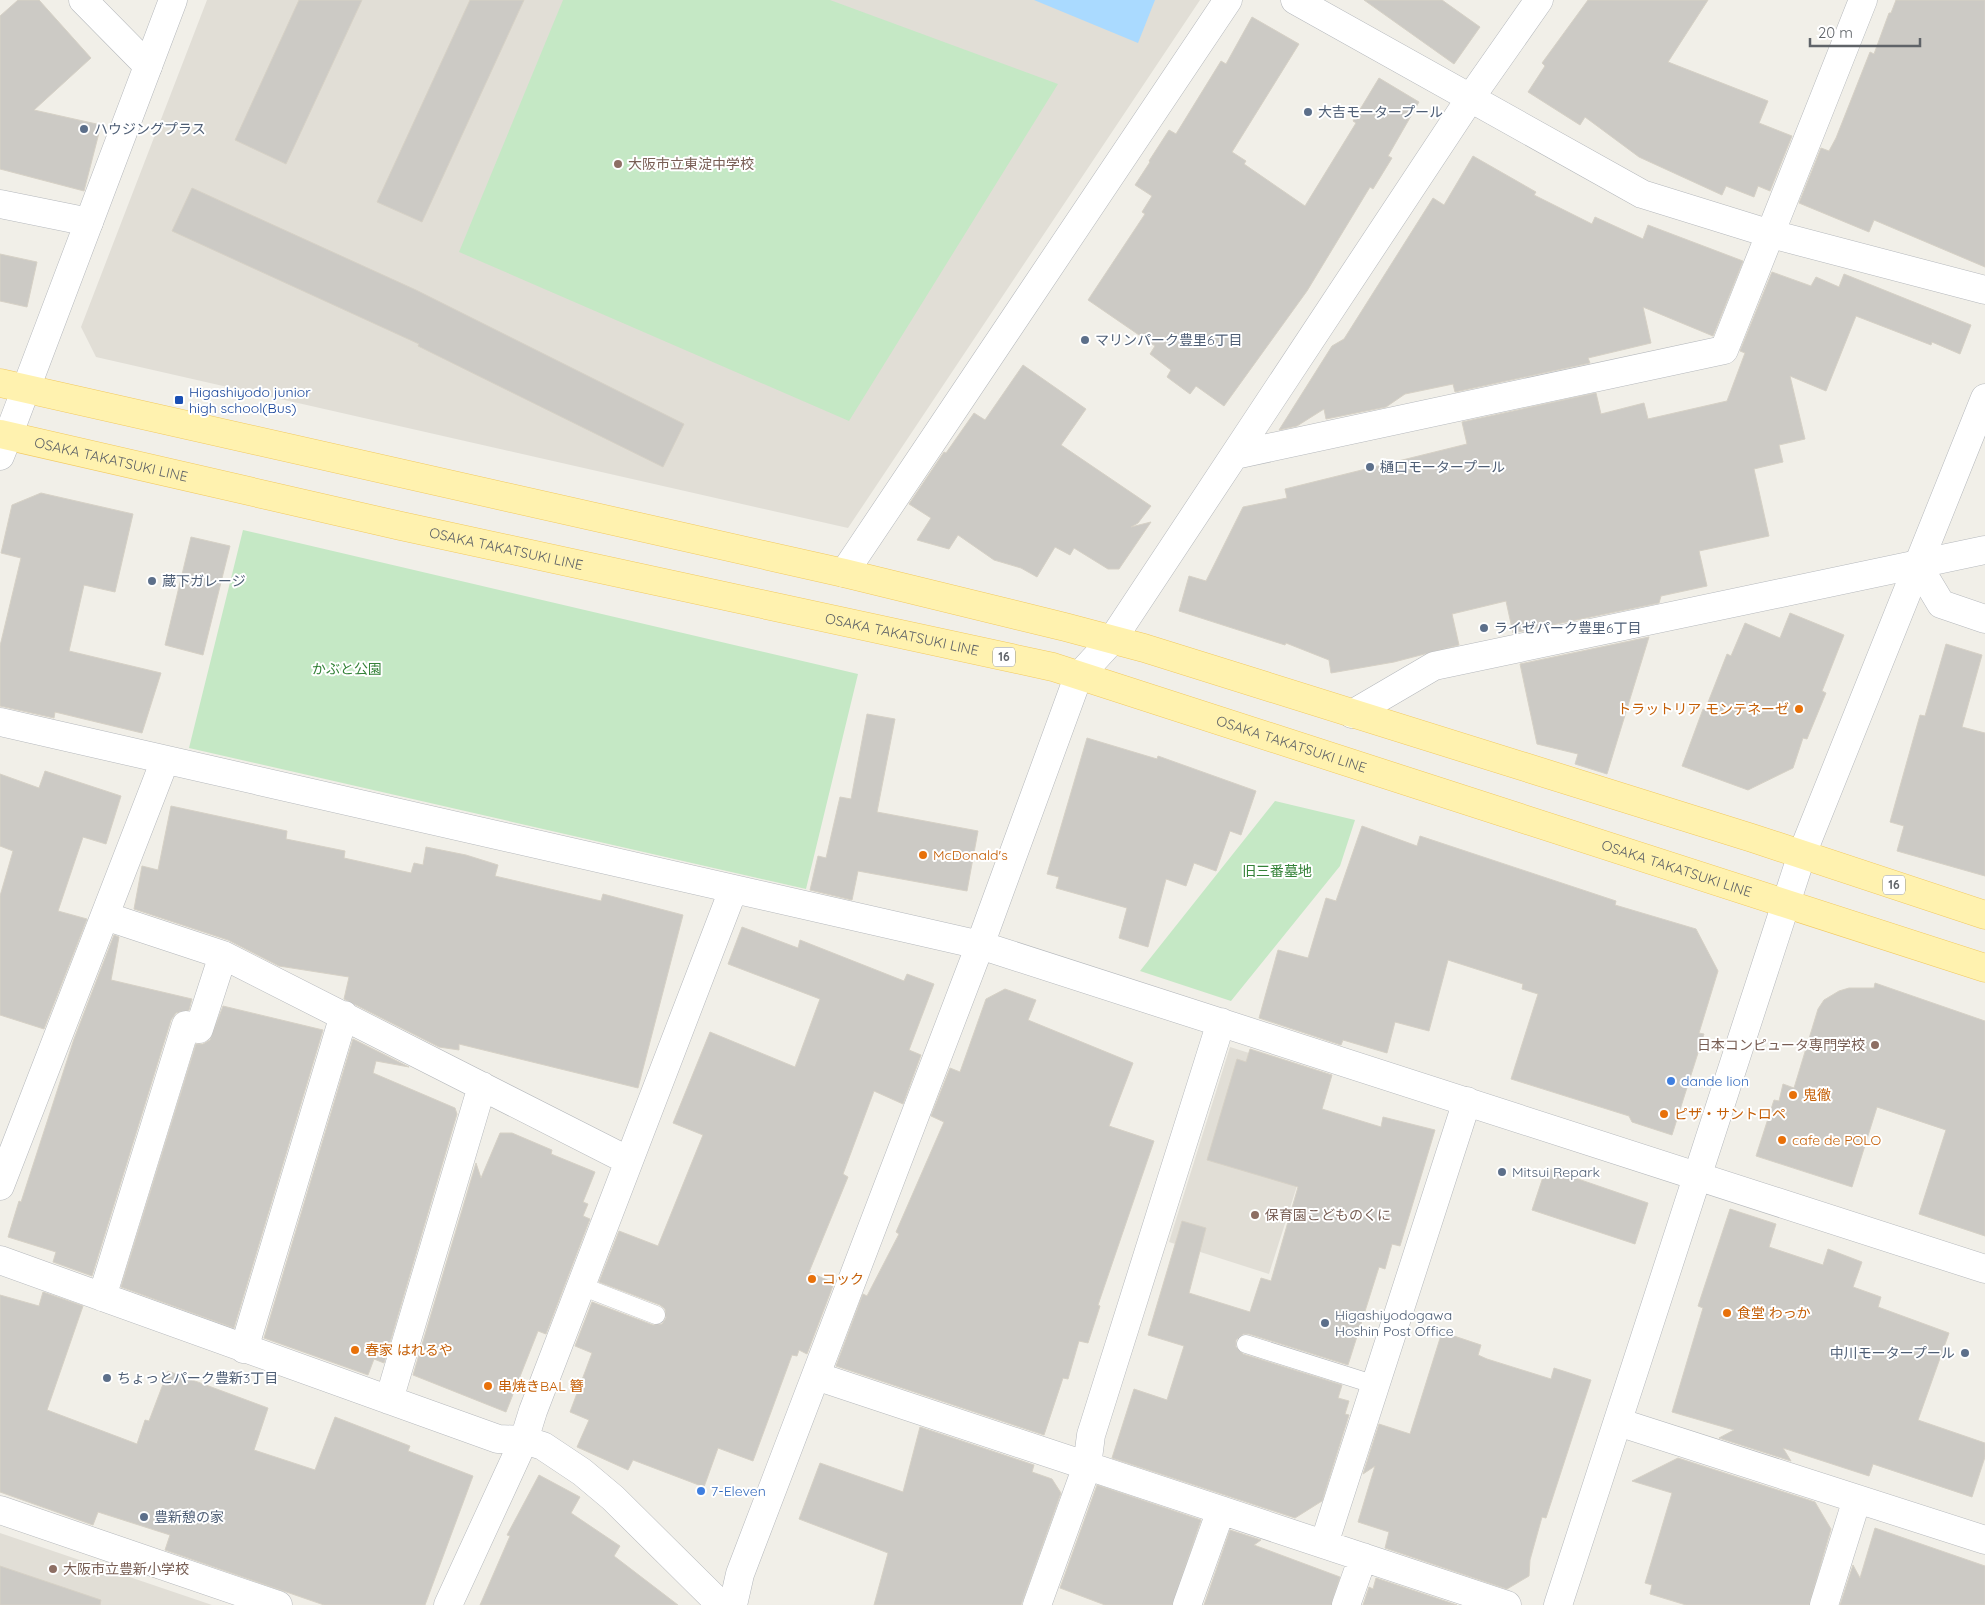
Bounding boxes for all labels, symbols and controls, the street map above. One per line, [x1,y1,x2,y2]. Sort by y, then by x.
scale bar [1810,15,1920,47]
text: 20 m [1818,23,1853,42]
place label: 大吉モータープール [1318,103,1443,121]
marker: 大吉モータープール [1302,106,1314,118]
place label: ハウジングプラス [94,120,206,138]
marker: ハウジングプラス [78,123,90,135]
place label: 大阪市立東淀中学校 [628,155,754,173]
marker: 大阪市立東淀中学校 [612,158,624,170]
place label: マリンパーク豊里6丁目 [1095,331,1243,349]
marker: マリンパーク豊里6丁目 [1079,334,1091,346]
place label: Higashiyodo junior high school(Bus) [189,383,311,417]
marker: Higashiyodo junior high school(Bus) [173,394,185,406]
street label: OSAKA TAKATSUKI LINE [33,433,190,486]
place label: 樋口モータープール [1380,458,1505,476]
marker: 樋口モータープール [1364,461,1376,473]
street label: OSAKA TAKATSUKI LINE [428,523,585,574]
place label: 蔵下ガレージ [162,572,246,590]
marker: 蔵下ガレージ [146,575,158,587]
street label: OSAKA TAKATSUKI LINE [823,609,981,660]
place label: ライゼパーク豊里6丁目 [1494,619,1642,637]
marker: ライゼパーク豊里6丁目 [1478,622,1490,634]
road number: 16 [993,648,1015,666]
park label: かぶと公園 [312,660,382,678]
place label: トラットリア モンテネーゼ [1617,700,1789,718]
marker: トラットリア モンテネーゼ [1793,703,1805,715]
street label: OSAKA TAKATSUKI LINE [1214,711,1369,777]
street label: OSAKA TAKATSUKI LINE [1599,836,1754,901]
place label: McDonald's [933,846,1008,864]
marker: McDonald's [917,849,929,861]
park label: 旧三番墓地 [1242,862,1312,880]
road number: 16 [1883,876,1905,894]
place label: 日本コンピュータ専門学校 [1697,1036,1865,1054]
marker: 日本コンピュータ専門学校 [1869,1039,1881,1051]
place label: dande lion [1681,1072,1749,1090]
marker: dande lion [1665,1075,1677,1087]
place label: 鬼徹 [1803,1086,1831,1104]
marker: 鬼徹 [1787,1089,1799,1101]
place label: ピザ・サントロペ [1674,1105,1786,1123]
marker: ピザ・サントロペ [1658,1108,1670,1120]
place label: cafe de POLO [1792,1131,1882,1149]
marker: cafe de POLO [1776,1134,1788,1146]
place label: Mitsui Repark [1512,1163,1600,1181]
marker: Mitsui Repark [1496,1166,1508,1178]
place label: 保育園こどものくに [1265,1206,1391,1224]
marker: 保育園こどものくに [1249,1209,1261,1221]
place label: コック [822,1270,864,1288]
marker: コック [806,1273,818,1285]
place label: 食堂 わっか [1737,1304,1811,1322]
place label: Higashiyodogawa Hoshin Post Office [1335,1306,1454,1340]
marker: 食堂 わっか [1721,1307,1733,1319]
marker: Higashiyodogawa Hoshin Post Office [1319,1317,1331,1329]
place label: 春家 はれるや [365,1341,453,1359]
marker: 春家 はれるや [349,1344,361,1356]
place label: 中川モータープール [1830,1344,1955,1362]
marker: 中川モータープール [1959,1347,1971,1359]
place label: ちょっとパーク豊新3丁目 [117,1369,278,1387]
marker: ちょっとパーク豊新3丁目 [101,1372,113,1384]
place label: 串焼きBAL 簪 [498,1377,583,1395]
marker: 串焼きBAL 簪 [482,1380,494,1392]
place label: 7-Eleven [711,1482,766,1500]
marker: 7-Eleven [695,1485,707,1497]
place label: 豊新憩の家 [154,1508,224,1526]
marker: 豊新憩の家 [138,1511,150,1523]
place label: 大阪市立豊新小学校 [63,1560,189,1578]
marker: 大阪市立豊新小学校 [47,1563,59,1575]

